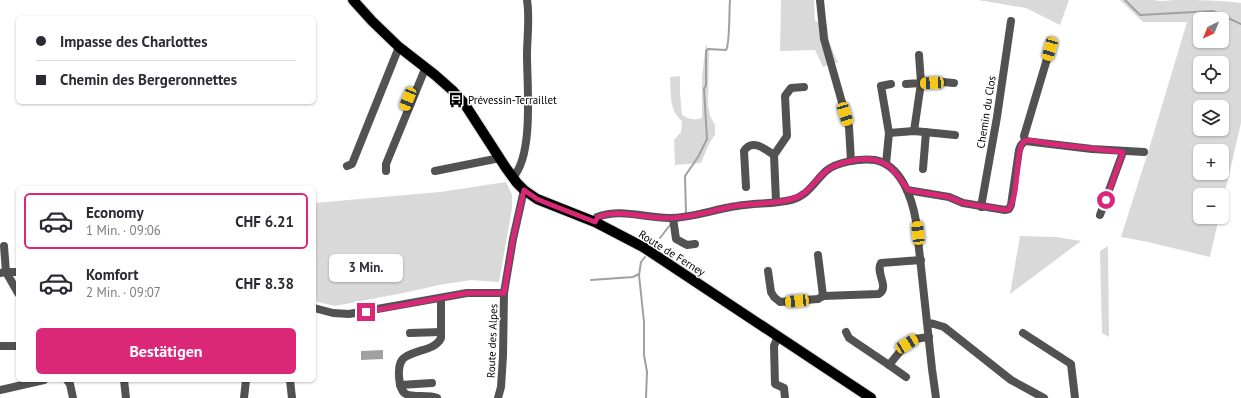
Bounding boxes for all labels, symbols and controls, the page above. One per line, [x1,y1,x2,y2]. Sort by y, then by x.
north arrow [1193,12,1229,48]
map controls [1193,12,1229,224]
text: Impasse des Charlottes [60,32,208,51]
car [1041,36,1059,62]
button: locate [1193,56,1229,92]
text: Chemin des Bergeronnettes [60,70,237,89]
street label: Chemin du Clos [973,74,999,149]
car [920,76,944,90]
car [398,86,418,112]
bus stop icon: Prévessin-Terraillet [447,91,465,109]
place label: Prévessin-Terraillet [468,93,557,107]
button: layers [1193,100,1229,136]
car [836,101,854,127]
button: + [1193,144,1229,180]
button: − [1193,188,1229,224]
route start [1097,191,1115,209]
icon: car [38,203,74,239]
text: Economy [86,203,144,222]
text: CHF 6.21 [235,212,294,231]
car [911,220,925,246]
text: 1 Min. · 09:06 [86,222,161,239]
street label: Route de Ferney [636,227,709,280]
callout: 3 Min. [329,254,403,282]
text: 3 Min. [349,259,383,276]
icon: car [38,265,74,301]
text: Komfort [86,265,138,284]
text: CHF 8.38 [235,274,294,293]
text: 2 Min. · 09:07 [86,284,161,301]
car [785,294,809,308]
route end [357,303,375,321]
street label: Route des Alpes [484,303,500,378]
button: Bestätigen [36,328,296,374]
car [894,333,920,355]

